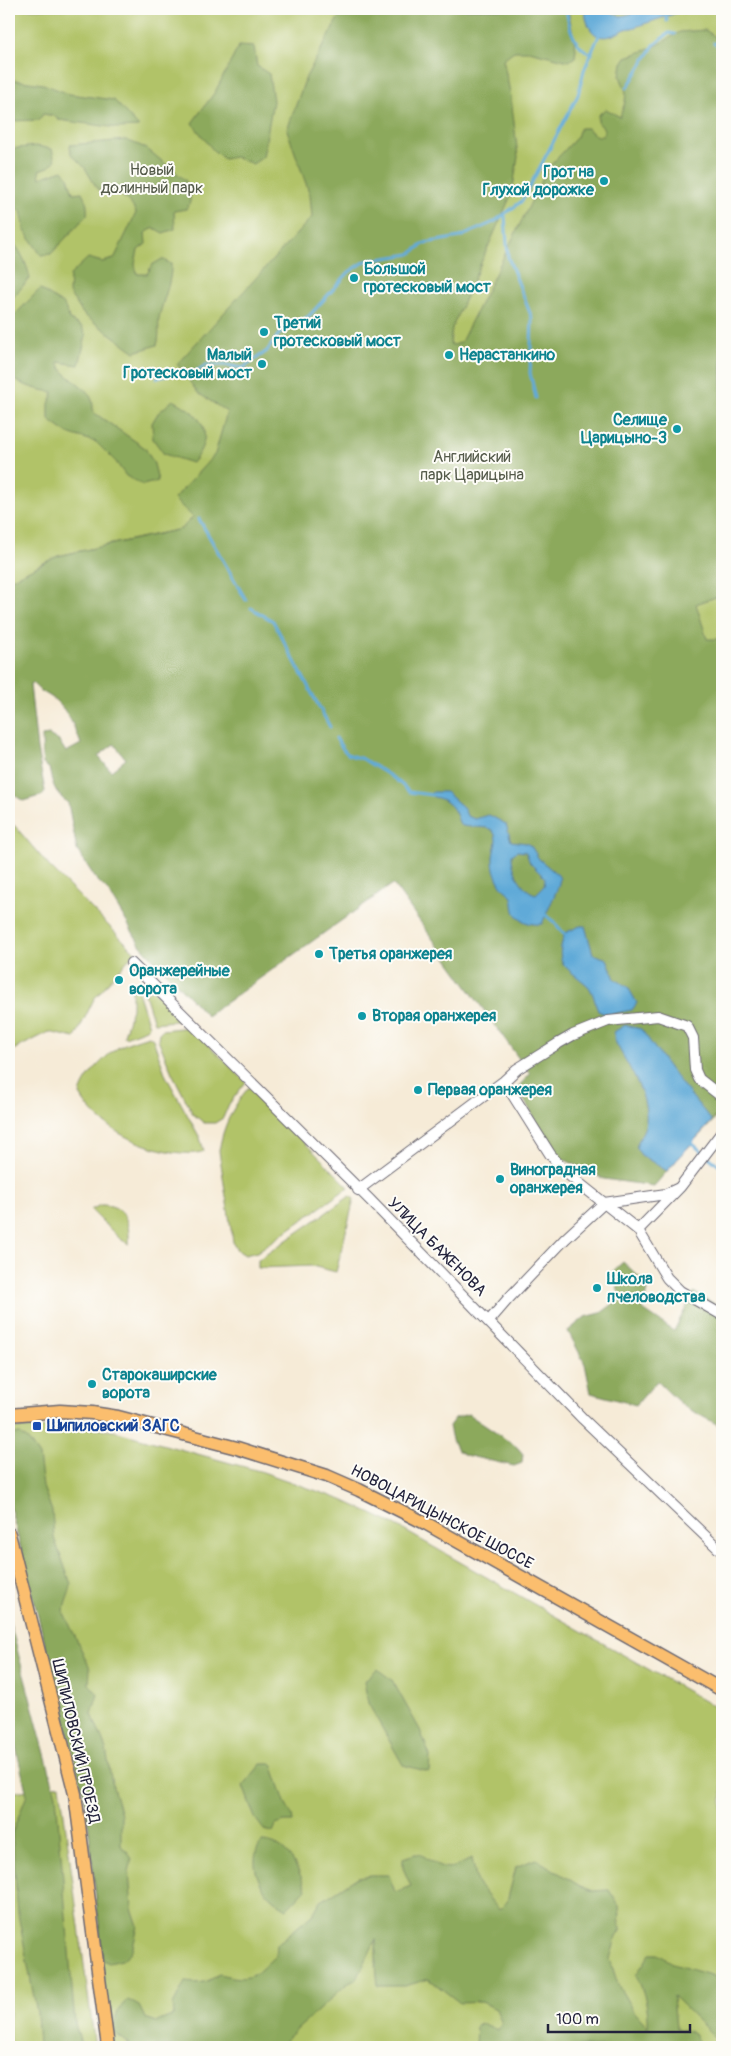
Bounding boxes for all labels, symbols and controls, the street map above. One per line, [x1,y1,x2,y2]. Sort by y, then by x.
park label: Новый долинный парк [101,160,203,198]
place label: Грот на Глухой дорожке [483,162,595,200]
marker: Грот на Глухой дорожке [598,175,610,187]
place label: Большой гротесковый мост [363,259,492,297]
marker: Большой гротесковый мост [348,272,360,284]
place label: Третий гротесковый мост [273,313,402,351]
marker: Третий гротесковый мост [258,326,270,338]
place label: Малый Гротесковый мост [123,345,253,383]
place label: Нерастанкино [459,345,556,365]
marker: Нерастанкино [443,349,455,361]
marker: Малый Гротесковый мост [256,358,268,370]
place label: Селище Царицыно-3 [581,410,668,448]
marker: Селище Царицыно-3 [671,423,683,435]
park label: Английский парк Царицына [420,447,524,485]
place label: Третья оранжерея [328,944,453,964]
marker: Третья оранжерея [313,948,325,960]
place label: Оранжерейные ворота [129,961,231,999]
marker: Оранжерейные ворота [113,974,125,986]
place label: Вторая оранжерея [372,1006,497,1026]
marker: Вторая оранжерея [356,1010,368,1022]
place label: Первая оранжерея [428,1080,552,1100]
marker: Первая оранжерея [412,1084,424,1096]
place label: Виноградная оранжерея [509,1160,596,1198]
marker: Виноградная оранжерея [494,1173,506,1185]
street label: УЛИЦА БАЖЕНОВА [383,1193,491,1301]
place label: Школа пчеловодства [606,1269,706,1307]
marker: Школа пчеловодства [591,1282,603,1294]
place label: Старокаширские ворота [102,1365,218,1403]
marker: Старокаширские ворота [86,1378,98,1390]
place label: Шипиловский ЗАГС [46,1416,180,1436]
marker: Шипиловский ЗАГС [31,1420,43,1432]
street label: НОВОЦАРИЦЫНСКОЕ ШОССЕ [347,1460,537,1574]
street label: ШИПИЛОВСКИЙ ПРОЕЗД [47,1657,105,1825]
scale bar [548,2001,691,2033]
text: 100 m [556,2010,599,2029]

